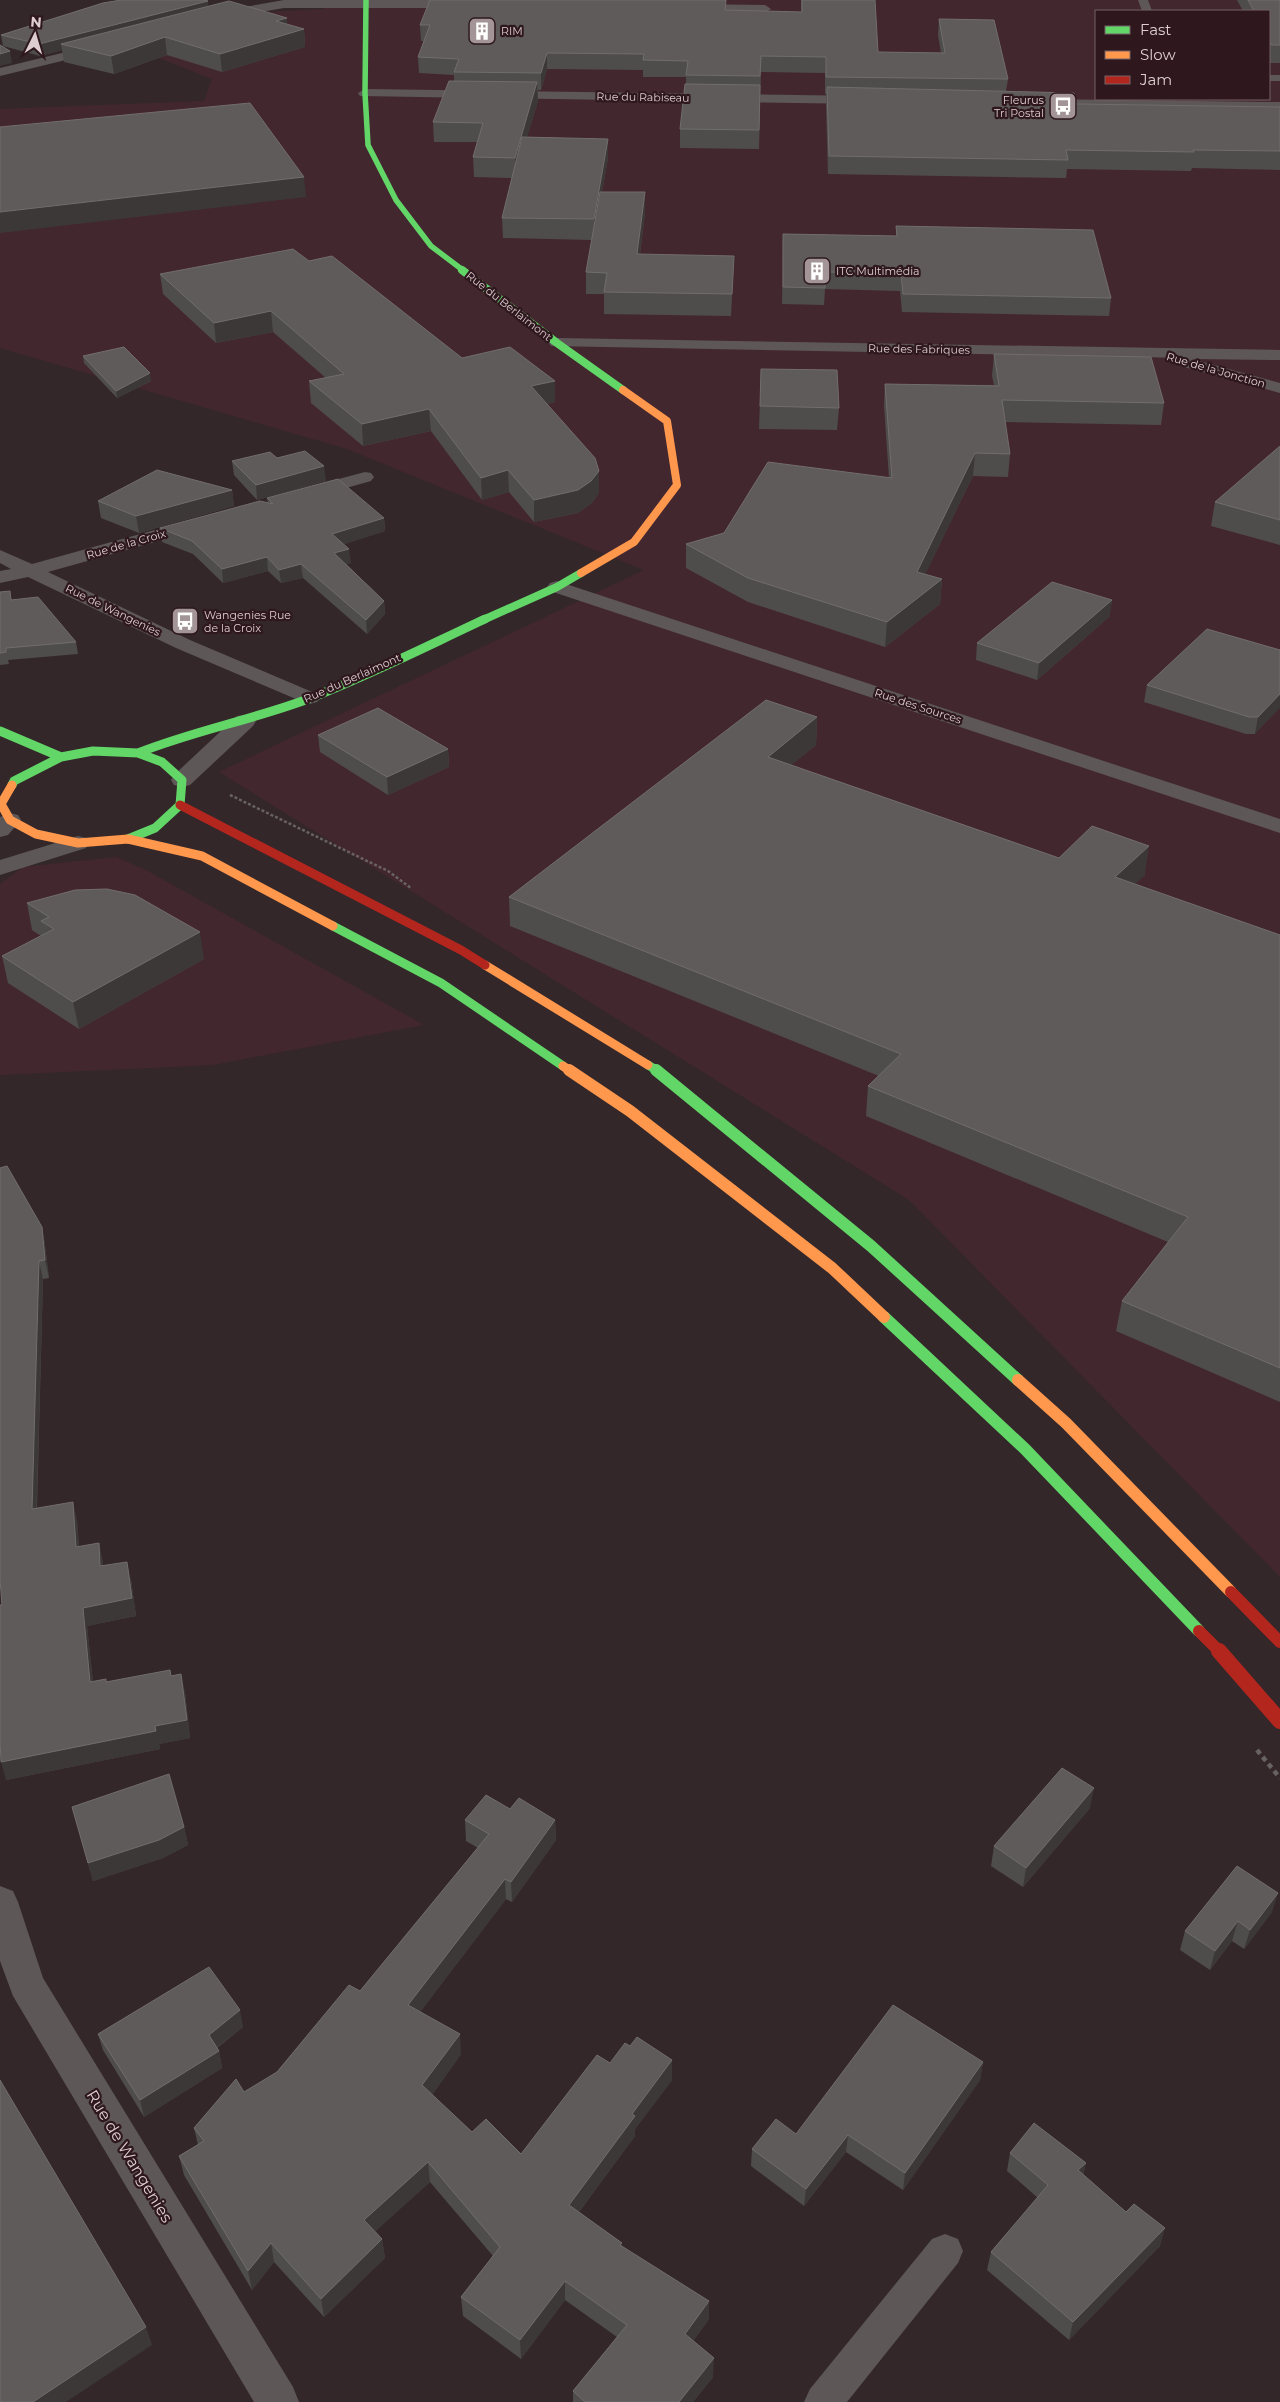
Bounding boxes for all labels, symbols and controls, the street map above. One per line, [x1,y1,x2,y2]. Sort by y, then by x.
north arrow [10,10,60,60]
legend [1095,10,1270,100]
text: N [30,13,43,32]
building icon: RIM [467,16,497,46]
text: Fast [1140,20,1171,39]
place label: RIM [501,24,523,38]
text: Slow [1140,45,1176,64]
text: Jam [1139,70,1172,89]
street label: Rue du Rabiseau [596,89,690,105]
bus stop icon: Fleurus Tri Postal [1048,91,1078,121]
place label: Fleurus Tri Postal [994,93,1045,120]
building icon: ITC Multimédia [802,256,832,286]
place label: ITC Multimédia [836,264,920,278]
street label: Rue du Berlaimont [463,268,555,344]
street label: Rue des Fabriques [868,341,971,357]
street label: Rue de la Jonction [1165,349,1267,391]
street label: Rue de la Croix [85,526,167,562]
street label: Rue de Wangenies [63,581,163,639]
bus stop icon: Wangenies Rue de la Croix [170,606,200,636]
place label: Wangenies Rue de la Croix [204,608,291,635]
street label: Rue du Berlaimont [301,650,403,706]
street label: Rue des Sources [873,685,964,727]
street label: Rue de Wangenies [82,2087,177,2226]

